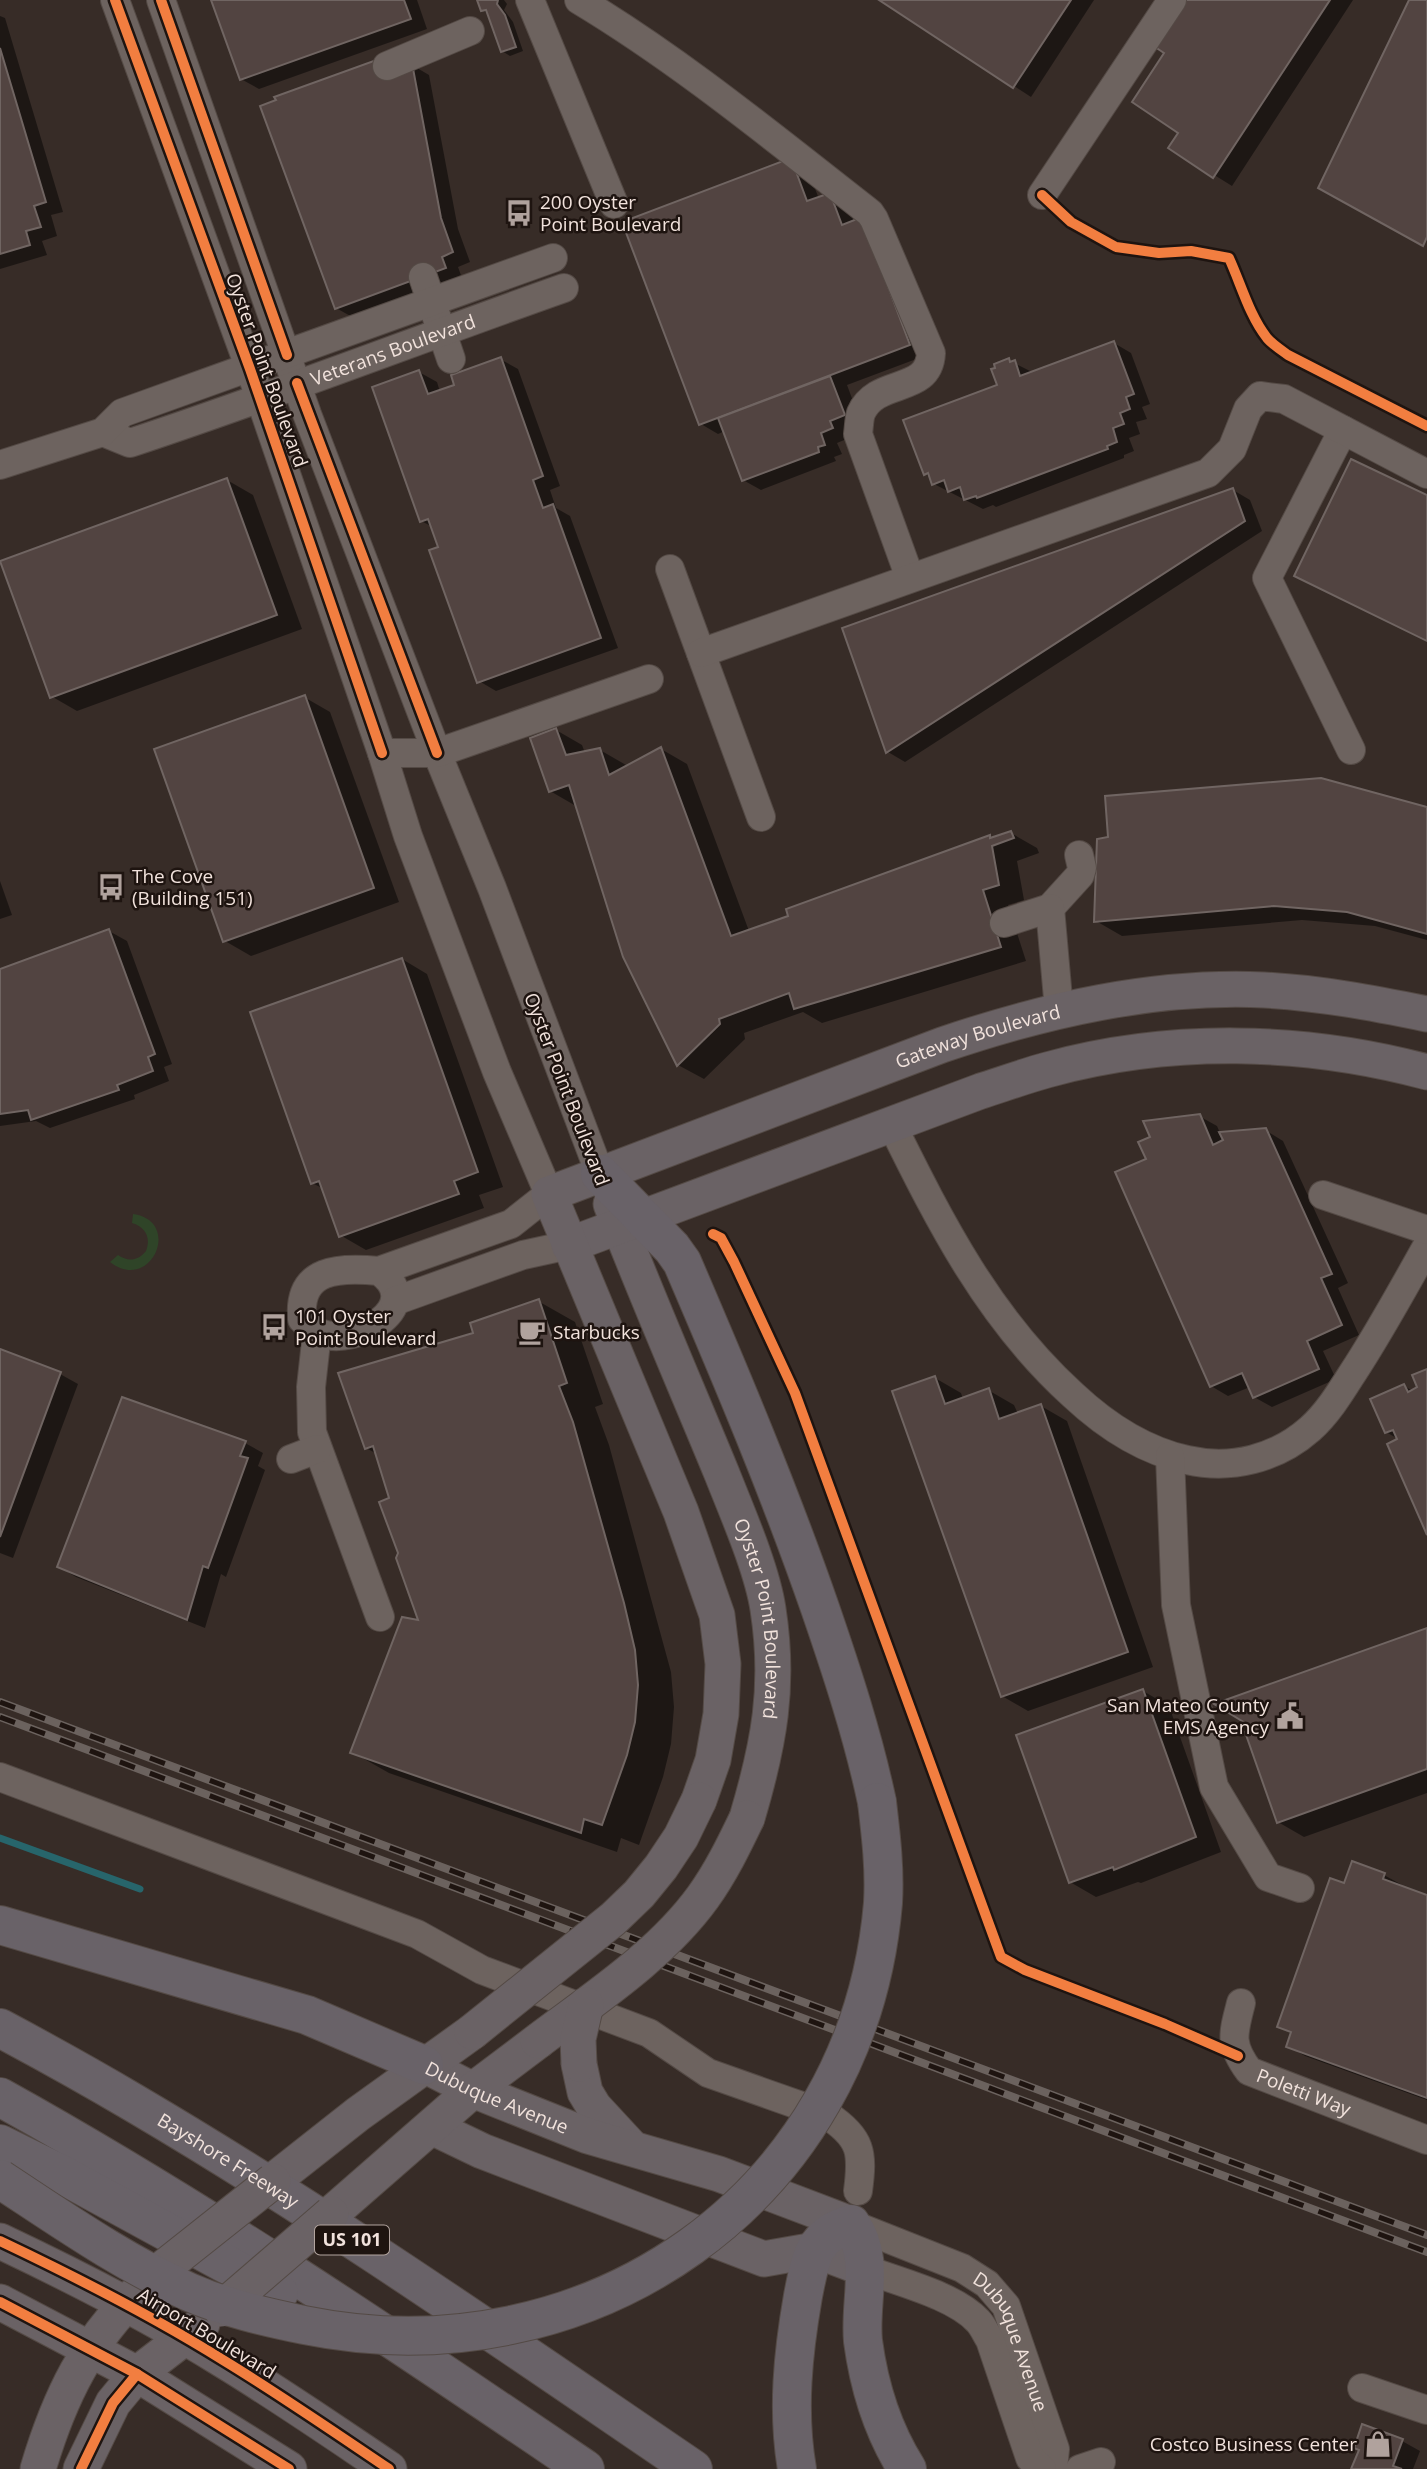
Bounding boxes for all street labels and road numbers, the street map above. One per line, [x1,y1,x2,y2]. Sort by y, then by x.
street label: Oyster Point Boulevard [220,269,314,471]
street label: Veterans Boulevard [307,308,479,392]
street label: Oyster Point Boulevard [518,989,616,1189]
street label: Gateway Boulevard [891,998,1063,1075]
street label: Oyster Point Boulevard [728,1514,786,1721]
street label: Dubuque Avenue [421,2055,572,2140]
street label: Poletti Way [1253,2062,1355,2122]
street label: Bayshore Freeway [153,2107,304,2214]
road number: US 101 [315,2226,389,2254]
street label: Dubuque Avenue [968,2266,1054,2415]
street label: Airport Boulevard [133,2281,281,2385]

